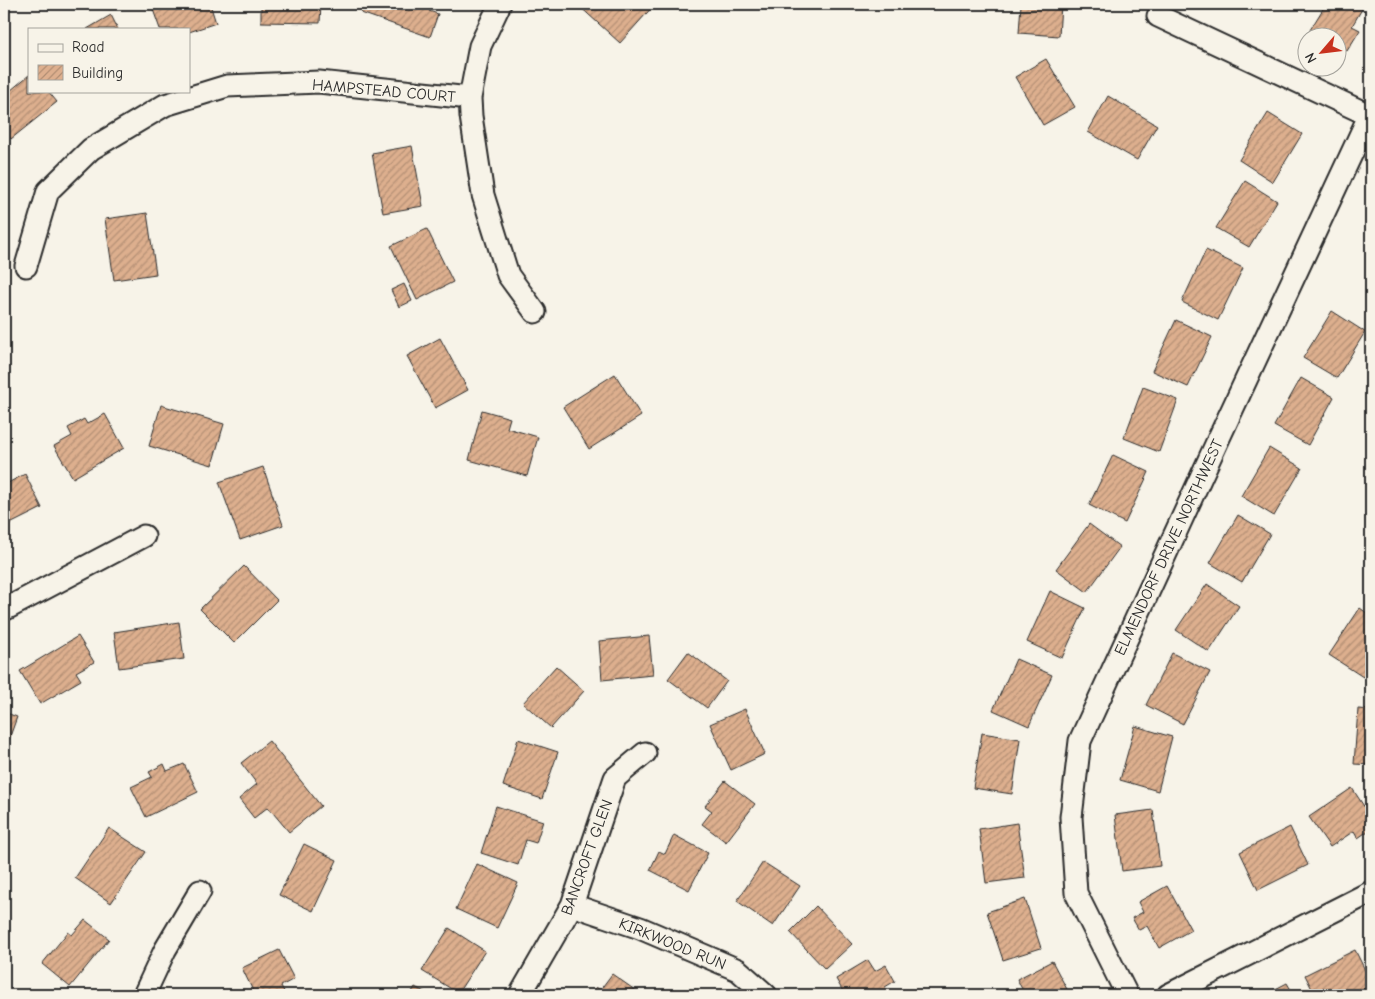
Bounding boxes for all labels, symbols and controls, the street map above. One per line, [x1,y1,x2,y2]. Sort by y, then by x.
legend [28,28,190,92]
north arrow [1298,28,1348,78]
text: Road [72,38,104,56]
text: N [1301,50,1321,66]
text: Building [72,64,123,82]
street label: HAMPSTEAD COURT [311,76,457,106]
street label: ELMENDORF DRIVE NORTHWEST [1111,436,1227,658]
street label: BANCROFT GLEN [558,797,616,918]
street label: KIRKWOOD RUN [616,914,729,974]

